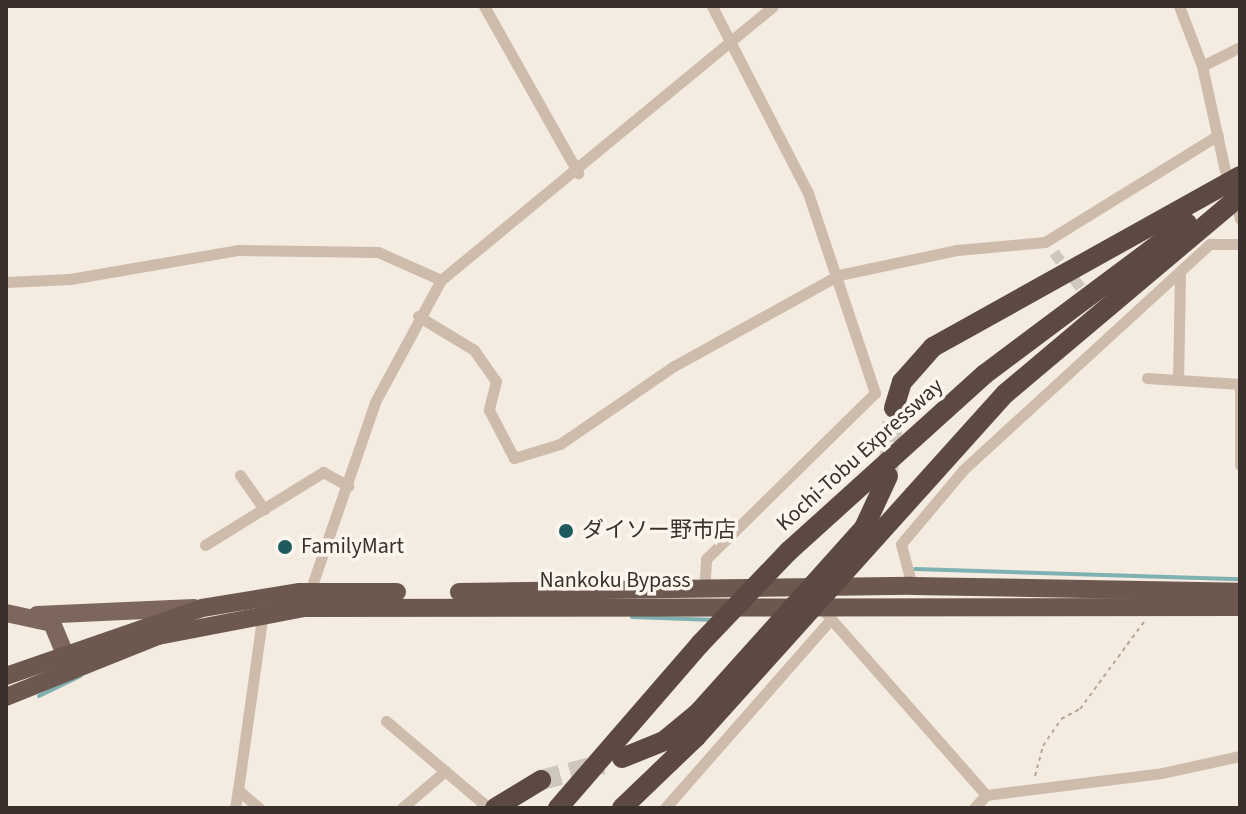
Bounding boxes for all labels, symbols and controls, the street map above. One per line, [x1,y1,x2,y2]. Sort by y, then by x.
street label: Kochi-Tobu Expressway [771,373,949,537]
place label: ダイソー野市店 [582,518,736,544]
marker: ダイソー野市店 [557,522,575,540]
place label: FamilyMart [301,534,404,560]
marker: FamilyMart [276,538,294,556]
street label: Nankoku Bypass [539,568,691,594]

